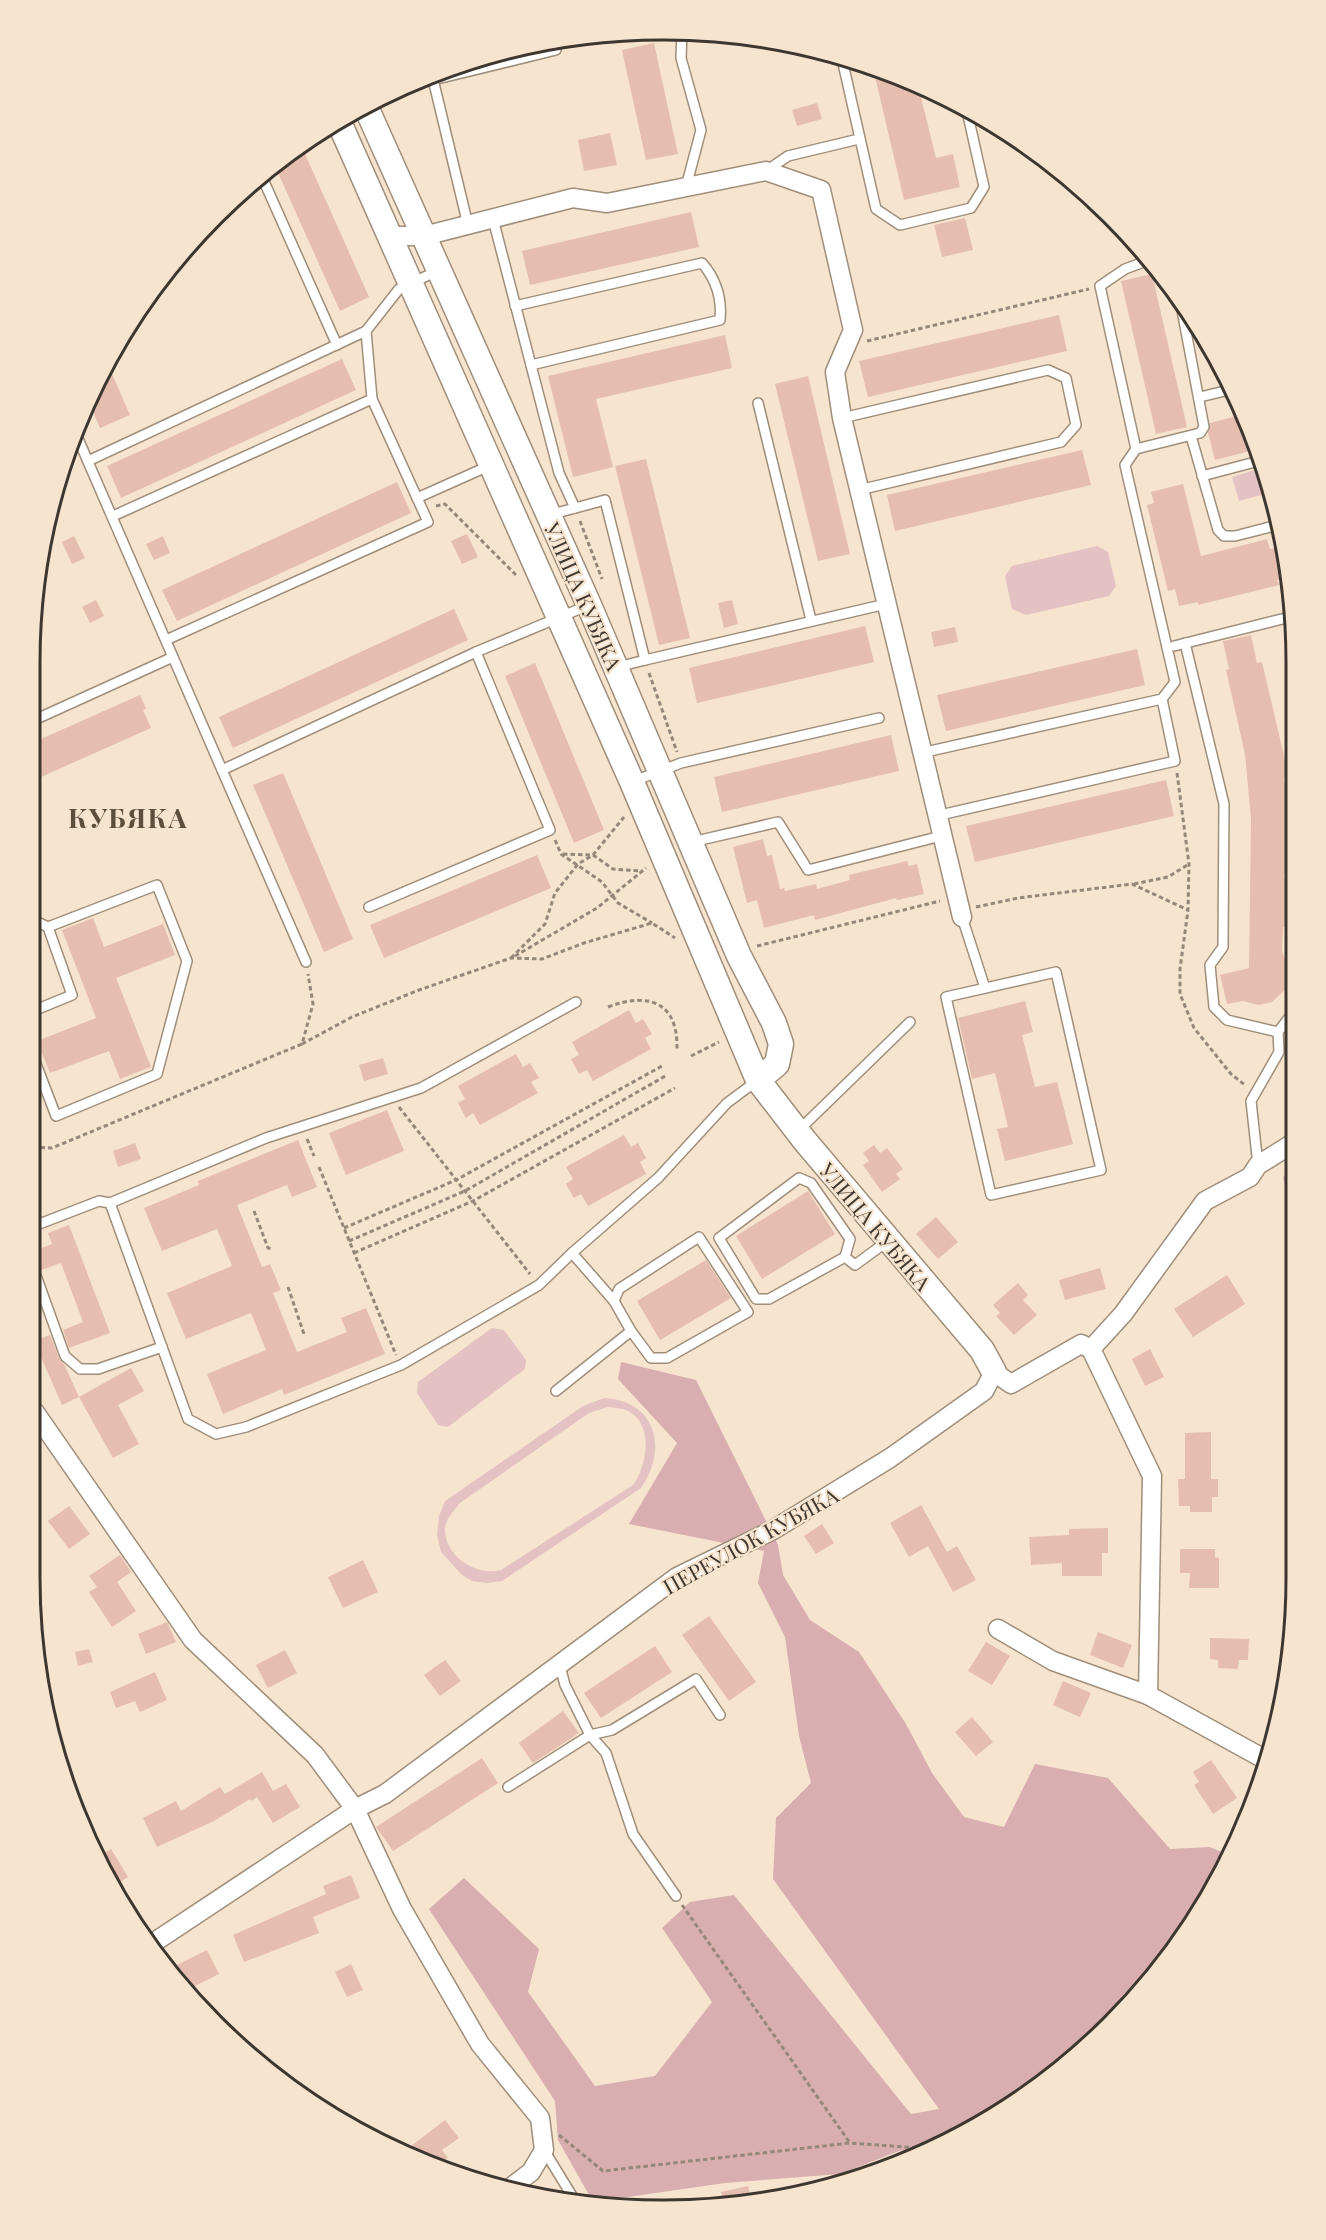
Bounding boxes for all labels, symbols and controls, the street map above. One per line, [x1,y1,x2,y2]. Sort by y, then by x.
street label: УЛИЦА КУБЯКА [538,517,629,675]
district label: КУБЯКА [68,799,188,835]
street label: УЛИЦА КУБЯКА [814,1155,938,1296]
street label: ПЕРЕУЛОК КУБЯКА [657,1480,843,1600]

